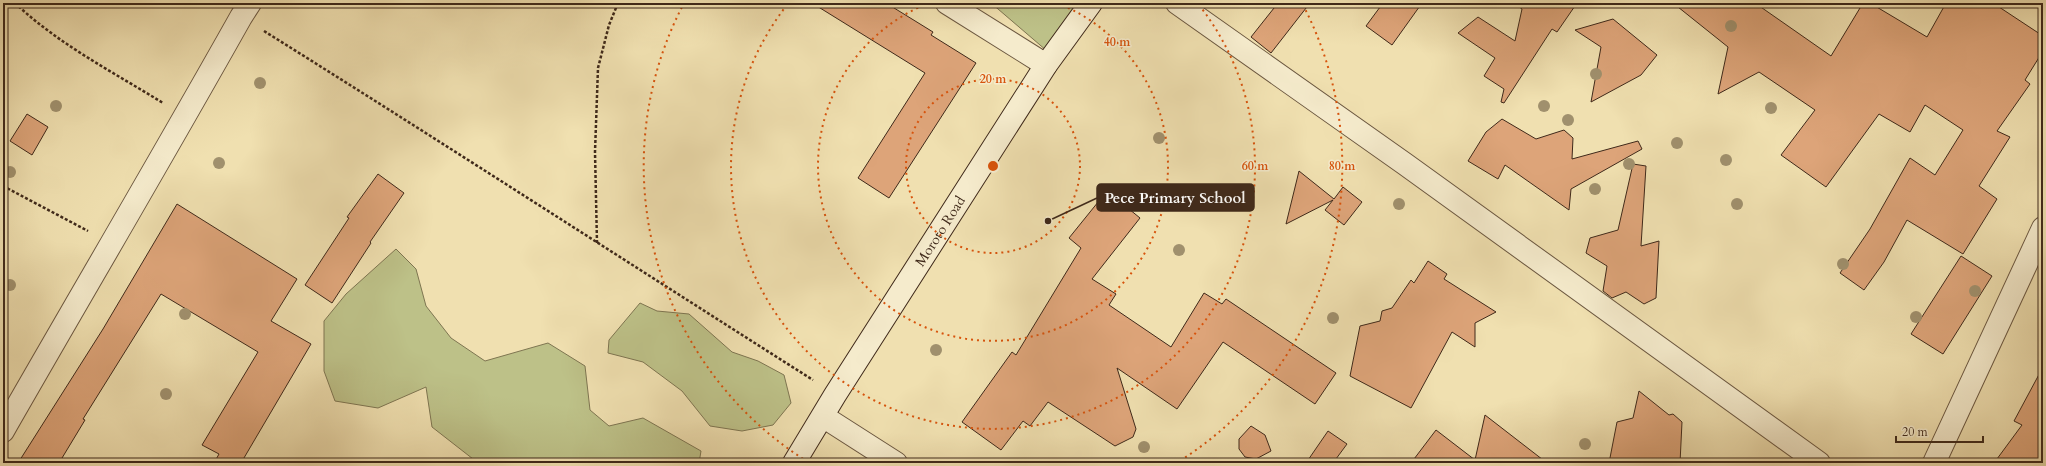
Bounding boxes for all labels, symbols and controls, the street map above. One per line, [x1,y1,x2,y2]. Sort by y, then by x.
text: 40 m [1104,34,1131,50]
text: 20 m [980,71,1007,87]
text: 60 m [1242,158,1269,174]
text: 80 m [1329,158,1356,174]
centre of rings [986,159,1000,173]
callout: Pece Primary School [1097,184,1254,211]
text: Pece Primary School [1104,188,1246,208]
street label: Moroto Road [910,192,970,270]
scale bar [1896,418,1983,444]
text: 20 m [1902,424,1929,440]

